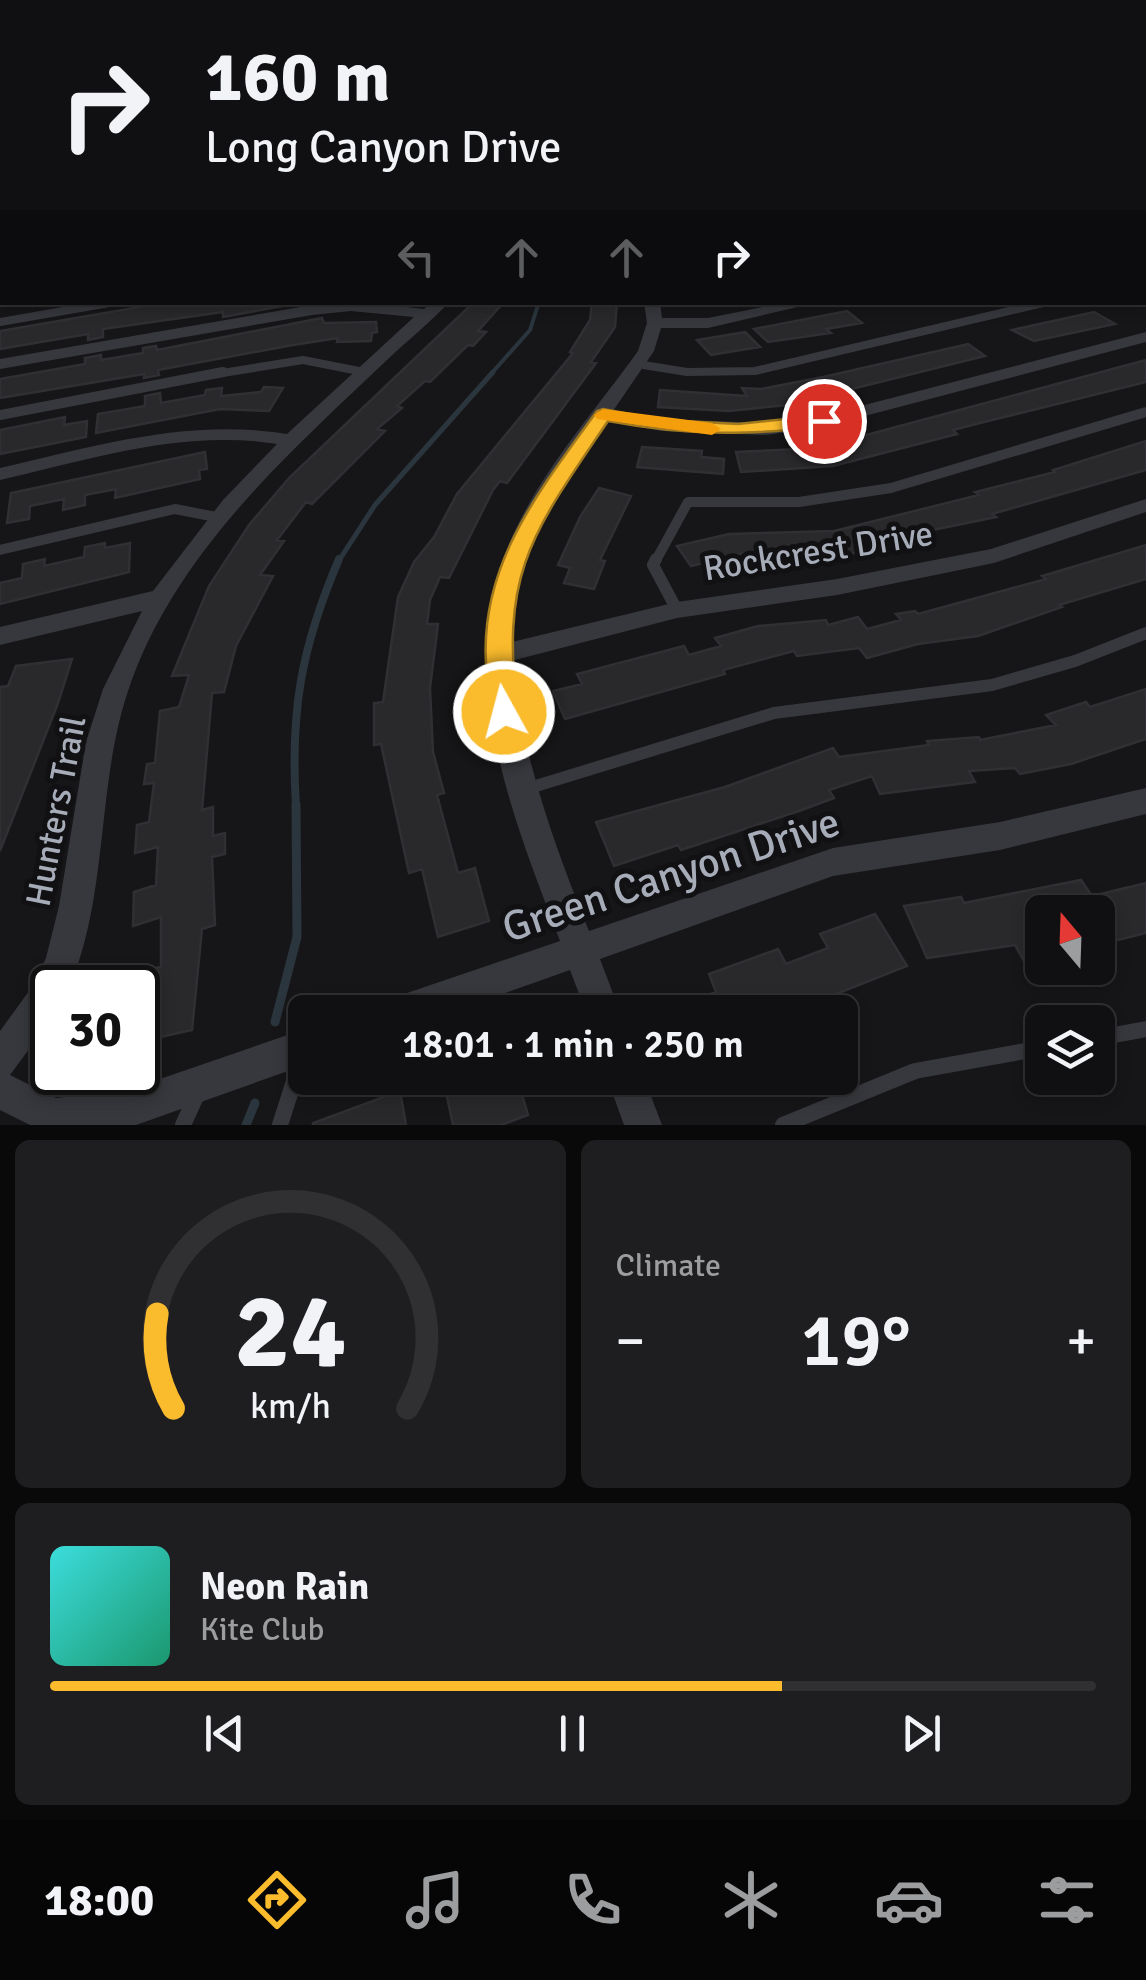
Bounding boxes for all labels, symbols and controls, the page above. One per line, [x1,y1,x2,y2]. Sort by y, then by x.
text: 160 m [205,34,390,120]
icon: right [40,40,170,170]
text: Long Canyon Drive [205,120,561,175]
icon: left [389,230,444,285]
icon: ahead [494,230,549,285]
icon: ahead [599,230,654,285]
icon: right [704,230,759,285]
pin [782,379,867,464]
icon: arrive [797,394,852,449]
street label: Rockcrest Drive [700,512,936,590]
position arrow [452,660,556,764]
street label: Hunters Trail [16,712,96,910]
street label: Green Canyon Drive [496,796,846,954]
north arrow [1025,895,1115,985]
map controls [1025,895,1115,1095]
speed limit sign: 30 [30,965,160,1095]
button: layers [1025,1005,1115,1095]
text: 18:01 · 1 min · 250 m [402,1021,744,1068]
text: Climate [616,1246,721,1285]
text: 24 [234,1268,346,1396]
text: 19° [801,1294,911,1387]
text: − [616,1307,645,1375]
text: + [1066,1307,1096,1375]
text: km/h [250,1384,331,1428]
text: Neon Rain [200,1563,369,1610]
text: Kite Club [200,1610,324,1649]
icon: previous [197,1706,252,1761]
icon: pause [545,1706,600,1761]
icon: next [894,1706,949,1761]
icon: directions [242,1865,312,1935]
icon: music [400,1865,470,1935]
icon: phone [558,1865,628,1935]
icon: climate [716,1865,786,1935]
icon: car [874,1865,944,1935]
icon: filters [1032,1865,1102,1935]
text: 18:00 [44,1873,154,1928]

